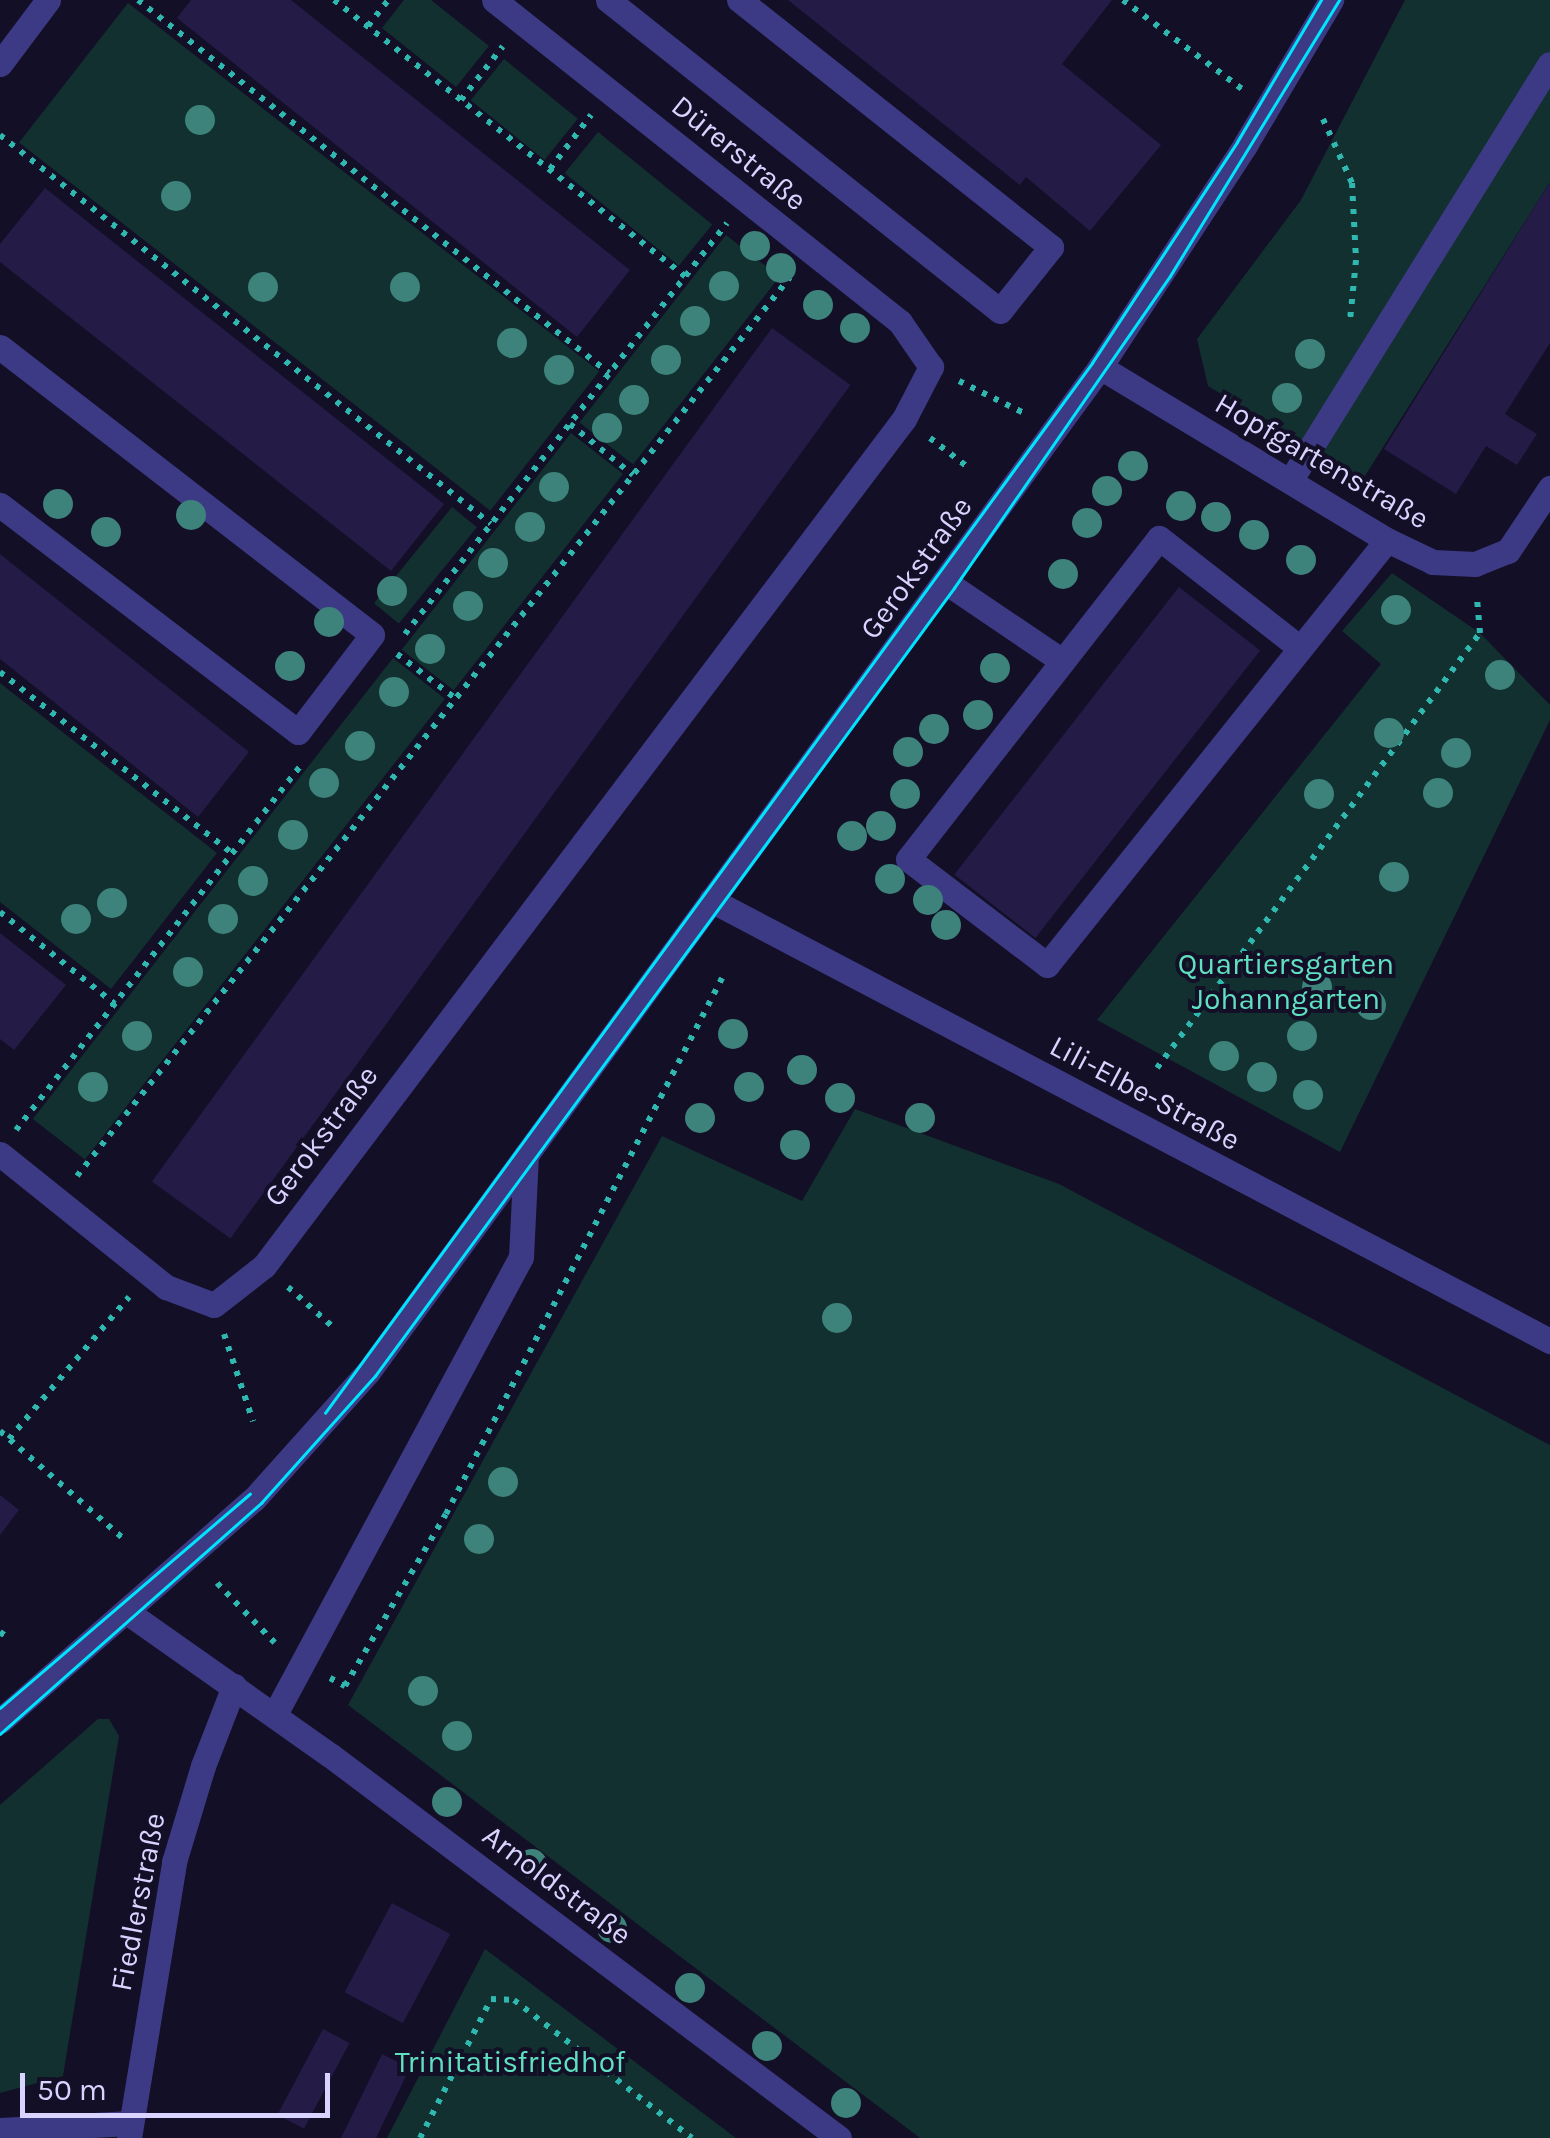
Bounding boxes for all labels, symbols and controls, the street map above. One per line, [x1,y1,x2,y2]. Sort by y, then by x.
street label: Dürerstraße [664,88,814,218]
street label: Hopfgartenstraße [1209,385,1435,537]
street label: Gerokstraße [852,490,980,646]
park label: Quartiersgarten Johanngarten [1178,946,1394,1016]
street label: Lili-Elbe-Straße [1044,1028,1246,1158]
street label: Gerokstraße [256,1058,386,1214]
street label: Fiedlerstraße [103,1810,173,1994]
street label: Arnoldstraße [476,1817,638,1953]
park label: Trinitatisfriedhof [395,2044,625,2080]
scale bar [25,2053,335,2115]
text: 50 m [37,2072,107,2108]

